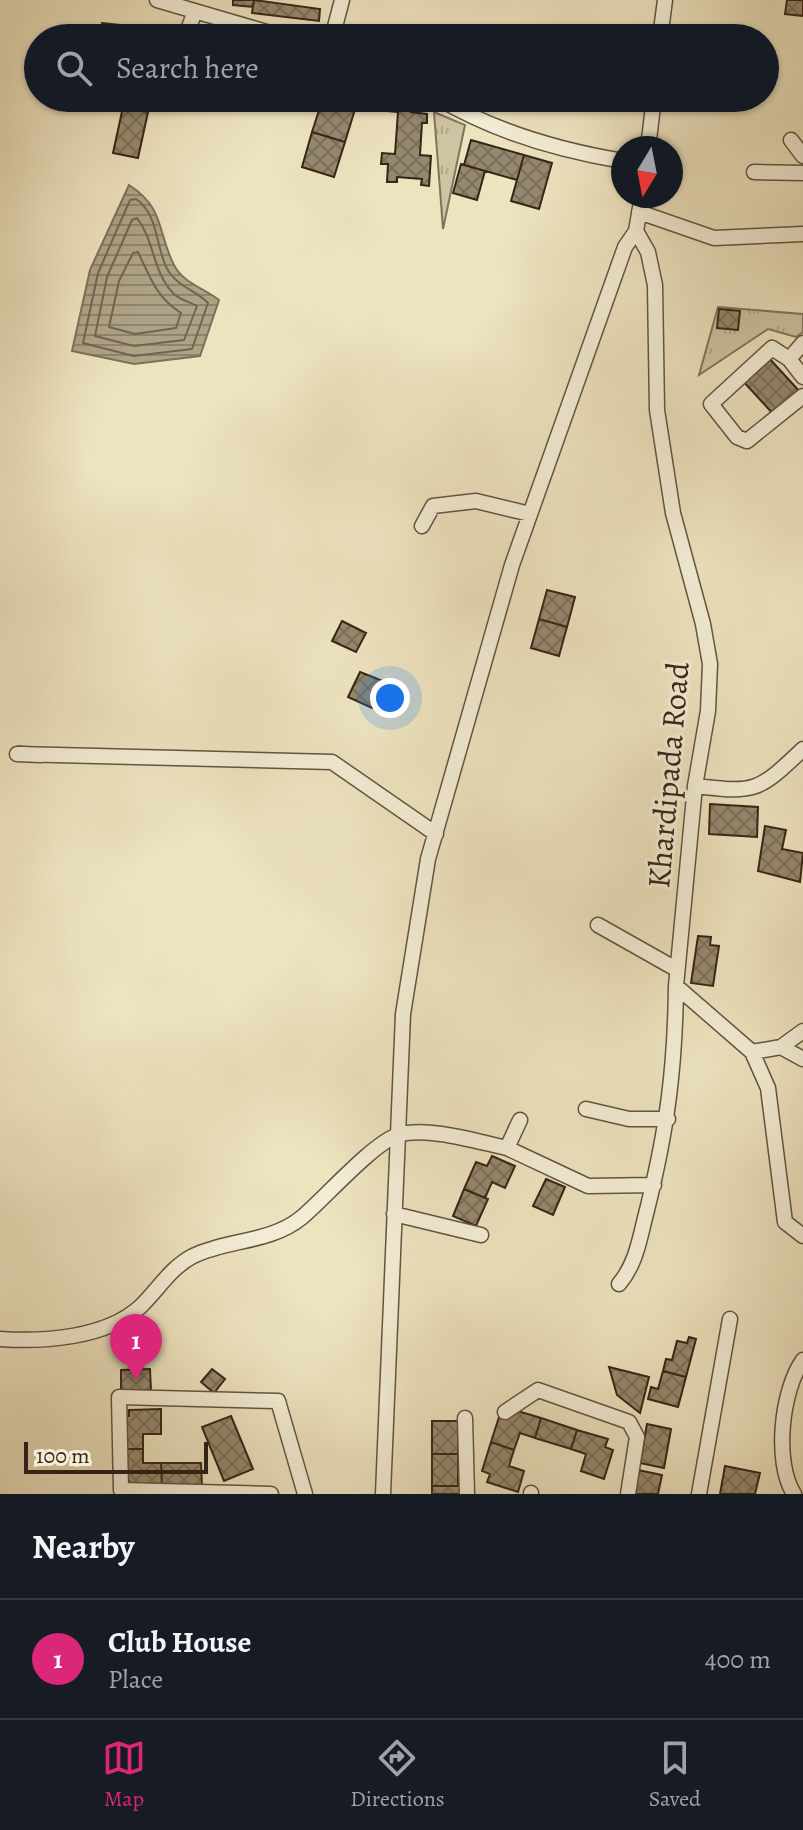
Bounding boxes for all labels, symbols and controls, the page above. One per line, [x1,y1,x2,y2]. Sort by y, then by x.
search box [24,24,779,112]
icon: search [52,46,96,90]
text: Search here [116,48,259,88]
north arrow [611,136,683,208]
street label: Khardipada Road [636,659,700,890]
your location [370,678,410,718]
pin: 1 [110,1314,162,1380]
scale bar [24,1438,208,1474]
text: 100 m [36,1441,90,1471]
text: Nearby [32,1523,135,1570]
text: Club House [108,1622,251,1662]
text: 1 [53,1642,63,1677]
text: 400 m [705,1642,771,1677]
text: Place [108,1662,163,1697]
tab: Map [102,1736,146,1814]
tab: Directions [350,1736,445,1814]
tab: Saved [649,1736,701,1814]

